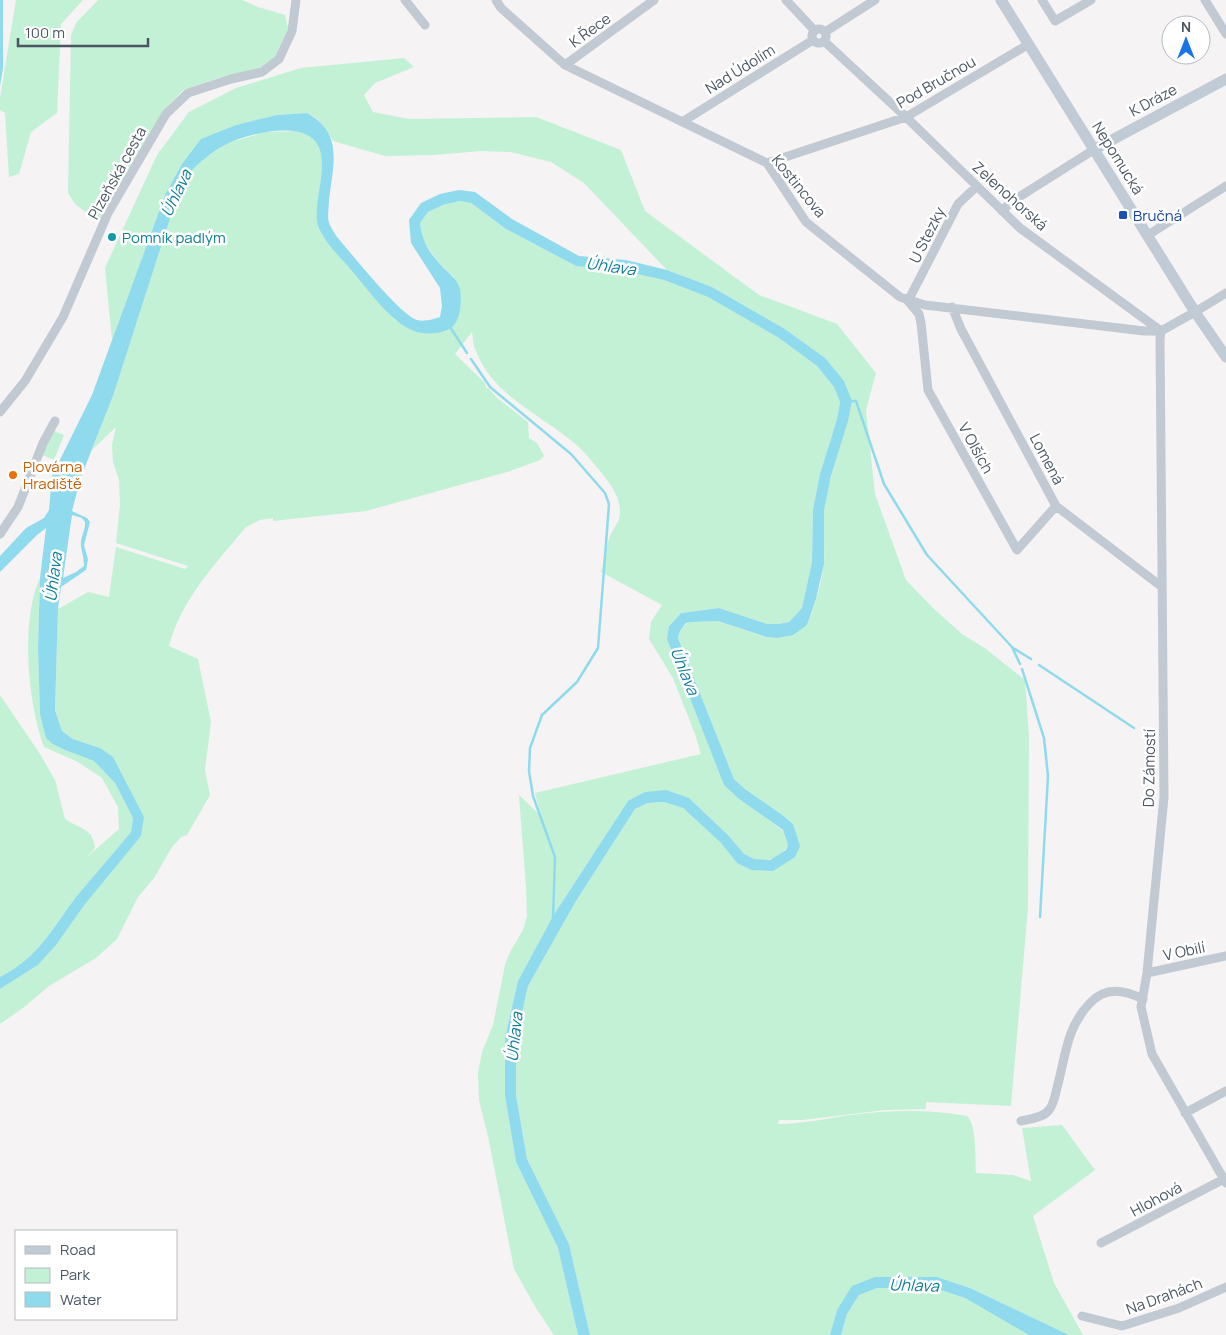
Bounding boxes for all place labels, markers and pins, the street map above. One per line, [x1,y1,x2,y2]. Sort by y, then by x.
place label: Bručná [1133,205,1182,226]
marker: Bručná [1117,209,1129,221]
place label: Pomník padlým [122,227,226,248]
marker: Pomník padlým [106,231,118,243]
place label: Plovárna Hradiště [23,456,82,494]
marker: Plovárna Hradiště [7,469,19,481]

